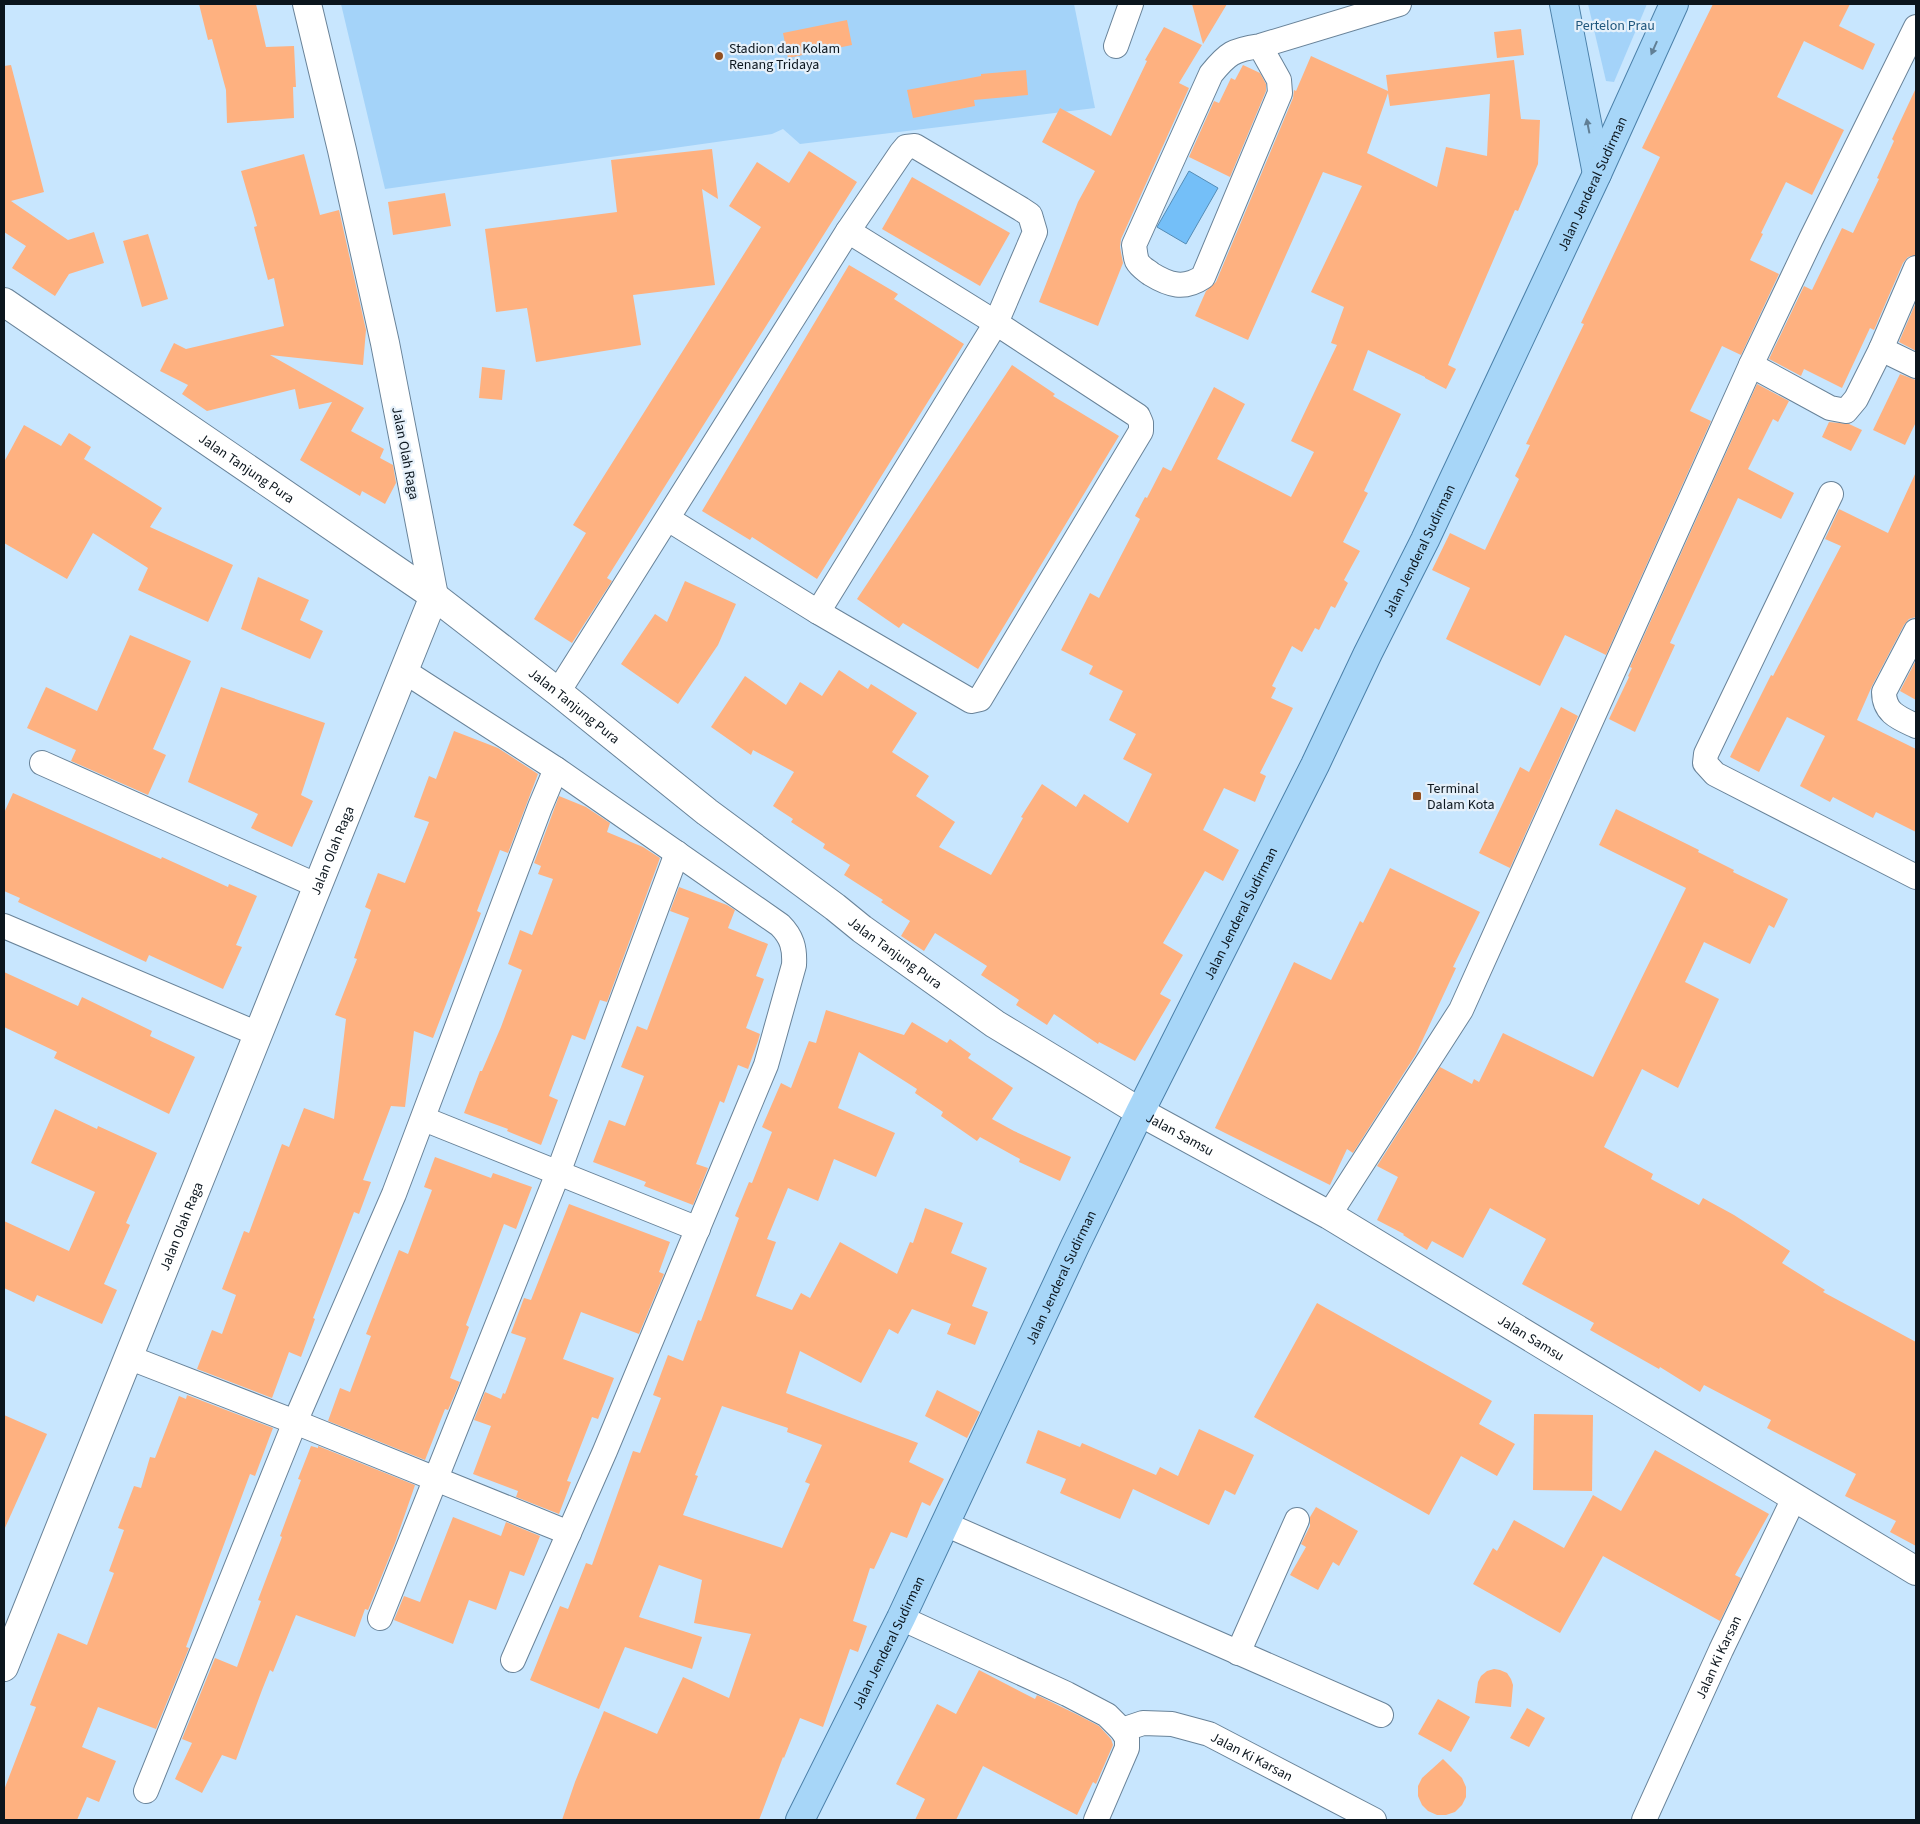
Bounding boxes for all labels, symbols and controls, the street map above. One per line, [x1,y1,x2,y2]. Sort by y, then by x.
park label: Pertelon Prau [1575,16,1655,36]
place label: Stadion dan Kolam Renang Tridaya [729,39,840,75]
one-way arrow [1649,41,1657,55]
marker: Stadion dan Kolam Renang Tridaya [713,50,725,62]
street label: Jalan Jenderal Sudirman [1553,114,1633,255]
one-way arrow [1584,118,1592,134]
street label: Jalan Olah Raga [386,405,424,501]
street label: Jalan Tanjung Pura [194,429,298,509]
street label: Jalan Jenderal Sudirman [1378,481,1461,622]
street label: Jalan Tanjung Pura [524,664,624,749]
place label: Terminal Dalam Kota [1427,779,1495,815]
marker: Terminal Dalam Kota [1411,790,1423,802]
street label: Jalan Olah Raga [306,803,360,898]
street label: Jalan Jenderal Sudirman [1199,844,1283,984]
street label: Jalan Tanjung Pura [843,912,946,994]
street label: Jalan Samsu [1142,1108,1217,1161]
street label: Jalan Olah Raga [155,1179,209,1274]
street label: Jalan Jenderal Sudirman [1021,1207,1102,1348]
street label: Jalan Samsu [1494,1311,1568,1366]
street label: Jalan Jenderal Sudirman [848,1573,930,1713]
street label: Jalan Ki Karsan [1691,1612,1747,1702]
street label: Jalan Ki Karsan [1207,1728,1296,1787]

